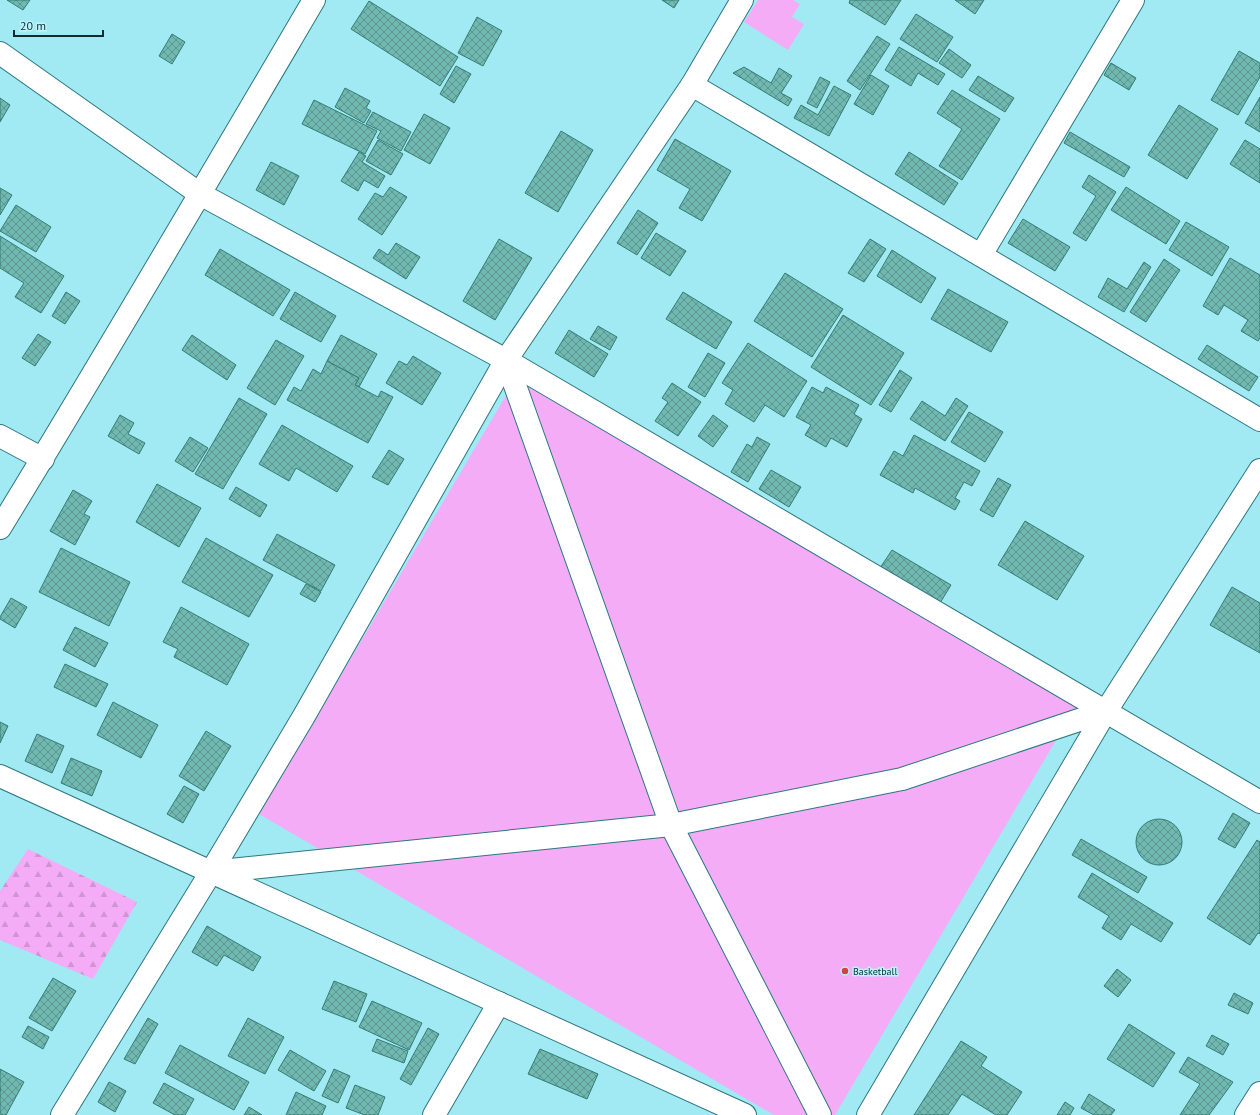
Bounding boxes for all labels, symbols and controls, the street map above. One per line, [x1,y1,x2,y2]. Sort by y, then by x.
scale bar [14,12,103,38]
text: 20 m [20,18,46,33]
place label: Basketball [853,965,897,978]
marker: Basketball [840,966,850,976]

